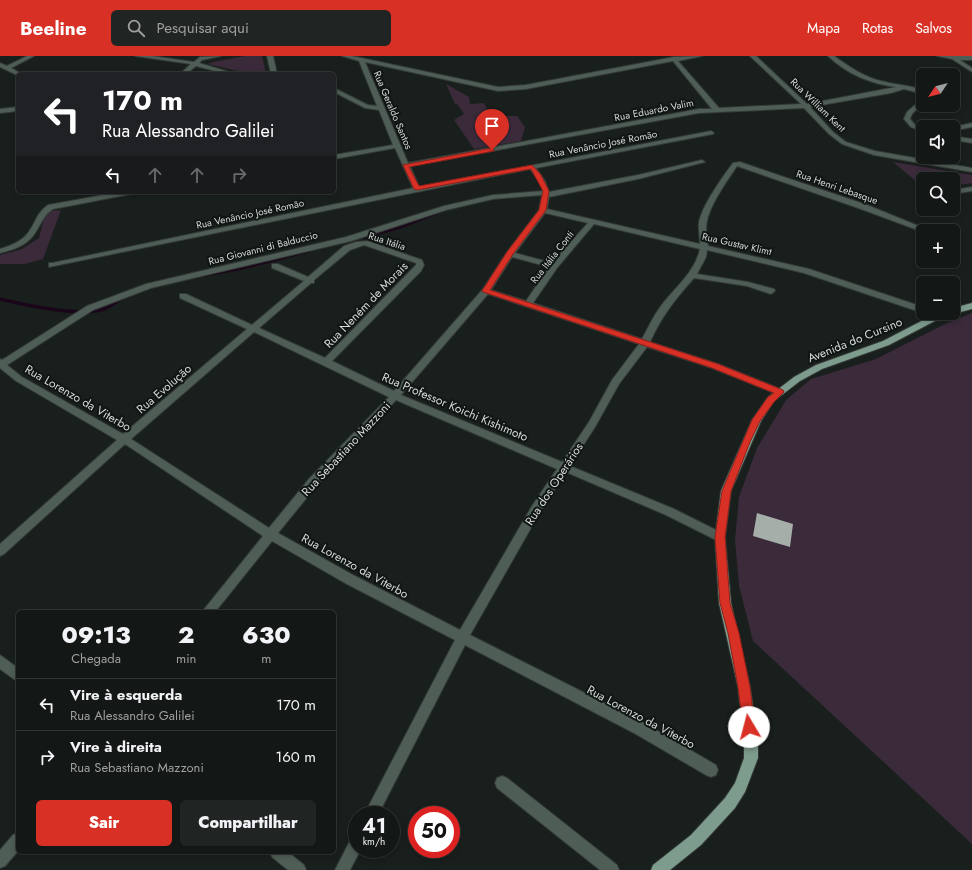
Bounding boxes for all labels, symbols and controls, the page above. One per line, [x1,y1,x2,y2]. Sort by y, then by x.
search box [111,10,391,46]
text: Beeline [20,15,87,42]
icon: search [125,17,147,39]
text: Pesquisar aqui [157,17,249,39]
text: Mapa [807,18,840,38]
text: Rotas [862,18,893,38]
text: Salvos [915,18,952,38]
north arrow [916,68,960,112]
map controls [916,68,960,320]
street label: Rua Geraldo Santos [370,69,416,151]
street label: Rua William Kent [787,75,850,136]
text: 170 m [102,80,183,121]
icon: left [36,88,88,140]
street label: Rua Eduardo Valim [613,95,695,125]
pin [475,109,509,150]
icon: arrive [481,115,503,137]
text: Rua Alessandro Galilei [102,118,274,144]
button: sound [916,120,960,164]
street label: Rua Venâncio José Romão [548,126,659,162]
icon: left [102,164,124,186]
icon: ahead [144,164,166,186]
icon: ahead [186,164,208,186]
icon: right [228,164,250,186]
street label: Rua Henri Lebasque [794,166,880,208]
button: search [916,172,960,216]
street label: Rua Venâncio José Romão [195,195,306,233]
button: + [916,224,960,268]
street label: Rua Giovanni di Balduccio [207,227,320,269]
street label: Rua Itália Conti [526,227,578,287]
street label: Rua Itália [367,228,408,254]
street label: Rua Gustav Klimt [701,229,774,259]
street label: Rua Neném de Morais [320,258,412,352]
button: − [916,276,960,320]
street label: Avenida do Cursino [805,313,905,367]
street label: Rua Lorenzo da Viterbo [22,360,135,436]
street label: Rua Evolução [133,360,196,418]
street label: Rua Professor Koichi Kishimoto [379,368,531,446]
street label: Rua Sebastiano Mazzoni [297,398,395,500]
street label: Rua dos Operários [521,439,588,529]
street label: Rua Lorenzo da Viterbo [298,529,412,603]
text: 09:13 [62,617,131,652]
text: 2 [178,617,194,652]
text: 630 [242,617,290,652]
text: Chegada [71,649,121,668]
text: min [176,649,196,668]
text: m [261,649,271,668]
street label: Rua Lorenzo da Viterbo [584,681,699,753]
text: Vire à esquerda [70,684,182,706]
icon: left [36,694,58,716]
text: 170 m [276,694,316,716]
text: Rua Alessandro Galilei [70,706,195,725]
position arrow [728,706,770,748]
text: Vire à direita [70,736,162,758]
icon: right [36,746,58,768]
text: 160 m [275,746,316,768]
text: Rua Sebastiano Mazzoni [70,758,204,777]
button: Sair [36,800,172,846]
button: Compartilhar [180,800,316,846]
speed limit sign: 50 [408,806,460,858]
text: 41 [362,812,386,841]
text: km/h [363,834,385,849]

